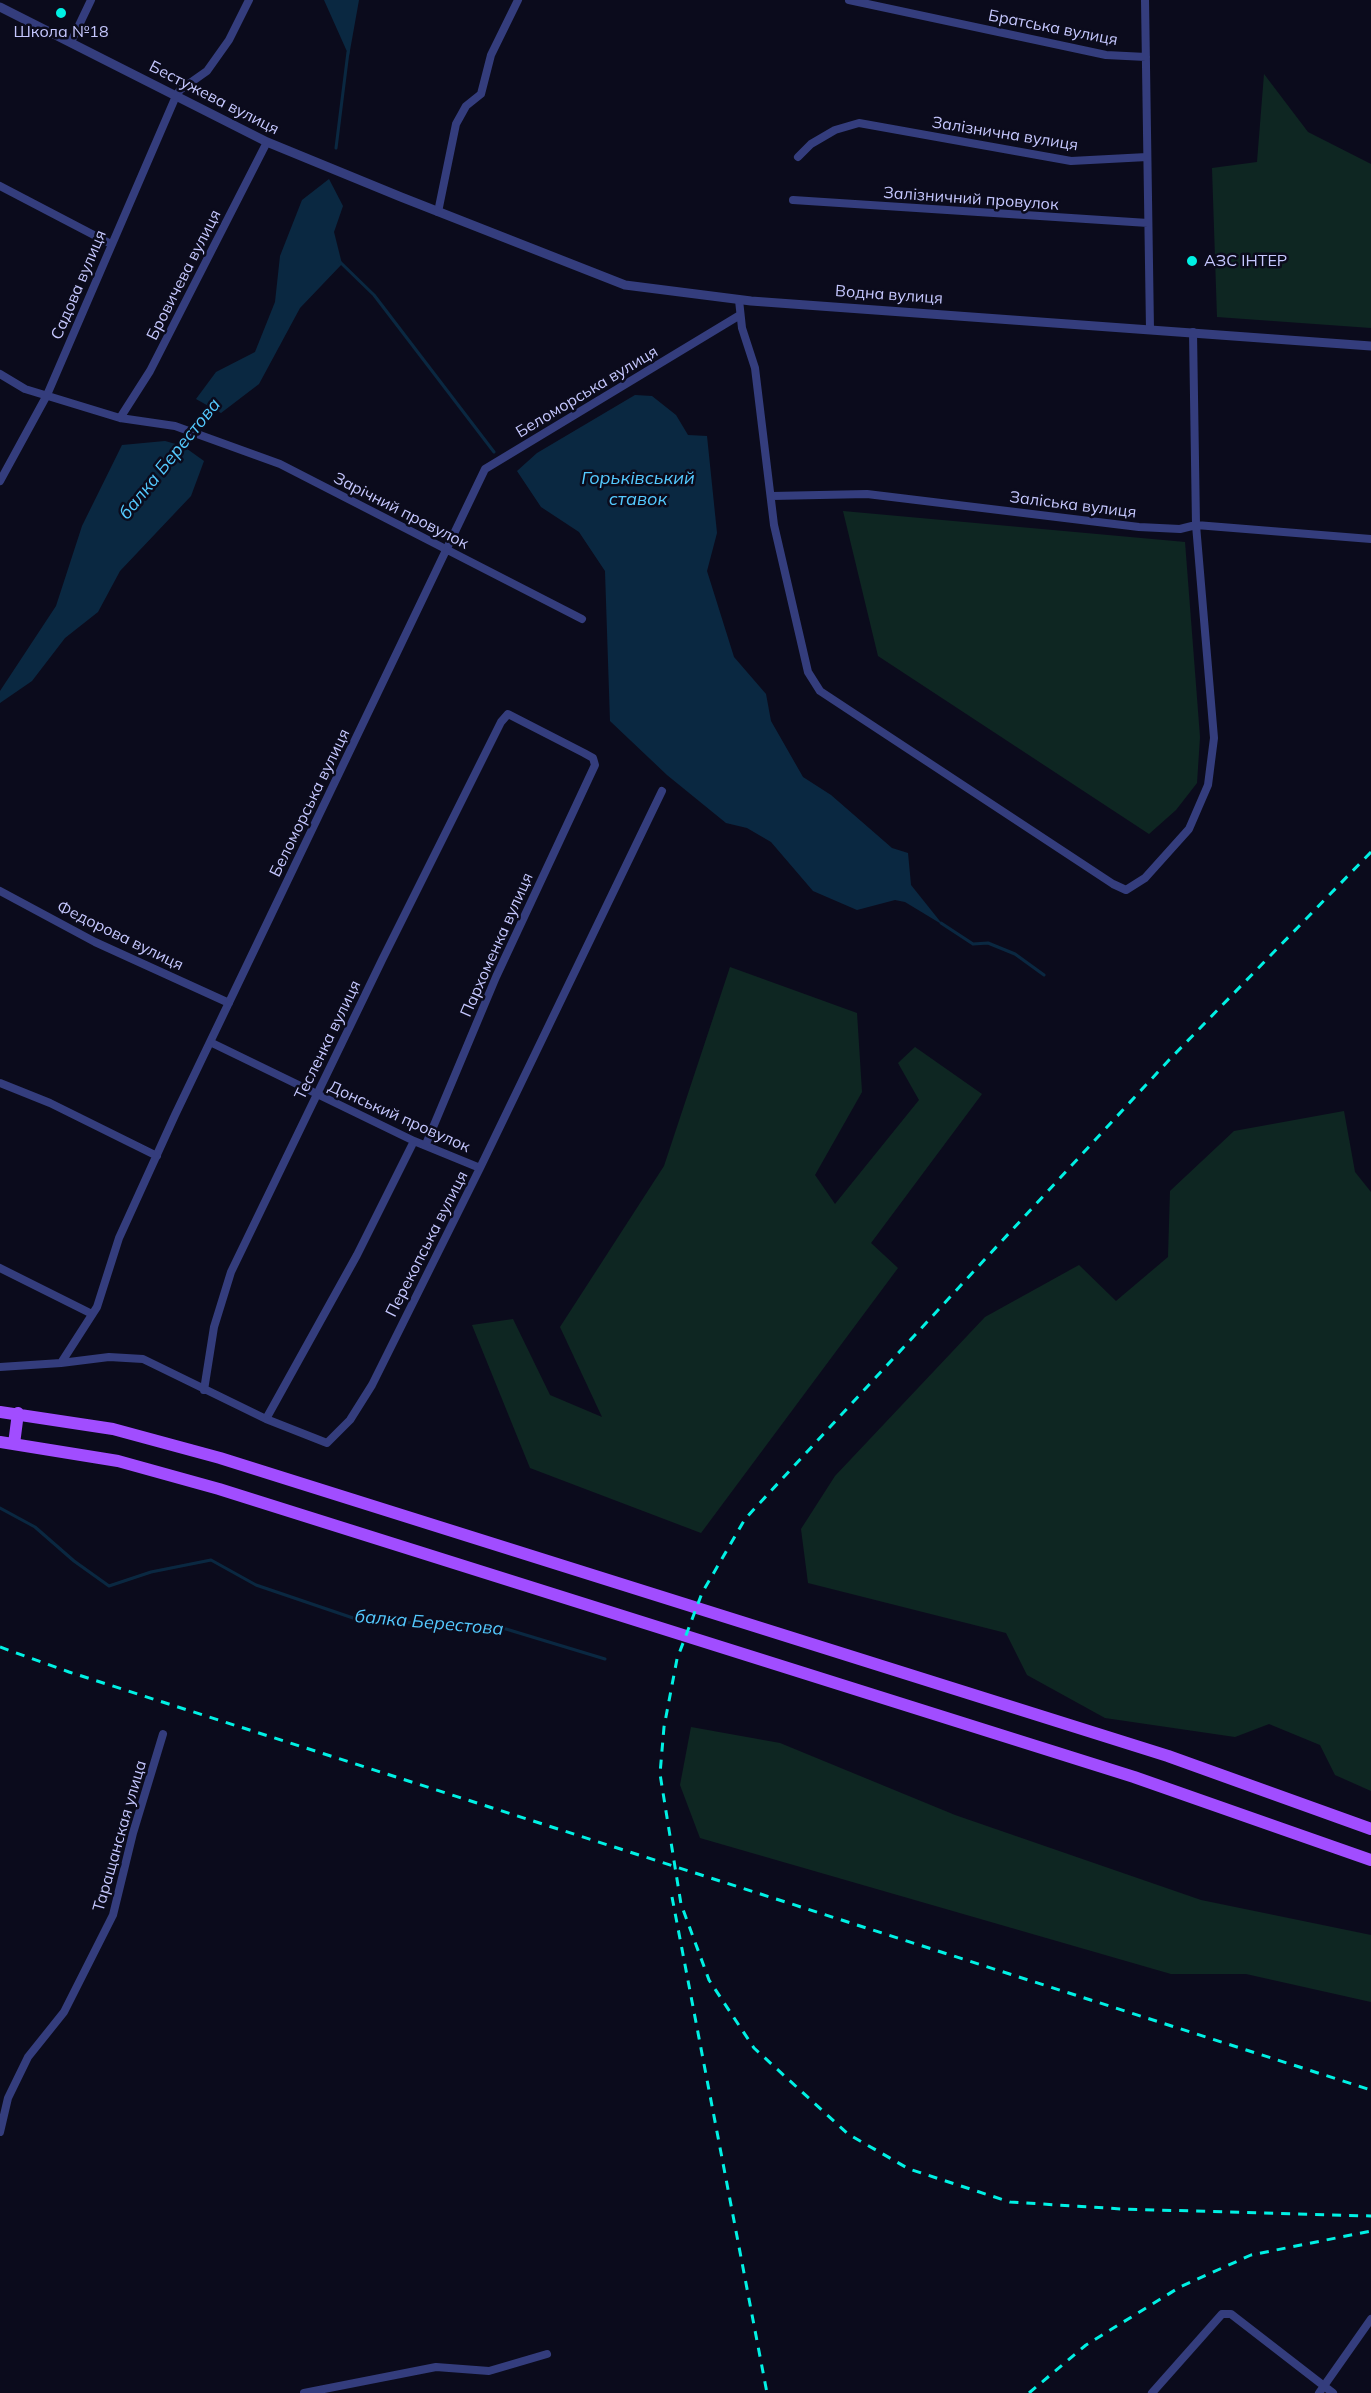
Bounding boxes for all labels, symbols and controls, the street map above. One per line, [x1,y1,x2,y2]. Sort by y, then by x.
marker: Школа №18 [54,6,68,20]
street label: Братська вулиця [987,6,1119,50]
place label: Школа №18 [14,22,108,42]
street label: Бестужева вулиця [146,57,282,139]
street label: Залізнична вулиця [930,113,1080,155]
street label: Залізничний провулок [883,183,1059,215]
street label: Бровичева вулиця [143,207,225,343]
street label: Садова вулиця [47,227,111,343]
place label: АЗС ІНТЕР [1204,251,1287,271]
marker: АЗС ІНТЕР [1185,254,1199,268]
street label: Водна вулиця [834,282,944,308]
street label: Беломорська вулиця [513,342,661,442]
water label: балка Берестова [115,394,225,524]
water label: Горьківський ставок [581,468,695,510]
street label: Зарічний провулок [330,469,472,553]
street label: Заліська вулиця [1009,488,1137,522]
street label: Беломорська вулиця [266,726,354,880]
street label: Пархоменка вулиця [457,870,537,1020]
street label: Федорова вулиця [54,897,186,975]
street label: Тесленка вулиця [291,977,365,1103]
street label: Донський провулок [325,1077,473,1157]
street label: Перекопська вулиця [382,1168,472,1320]
water label: балка Берестова [354,1606,504,1640]
street label: Таращанская улица [89,1758,151,1914]

